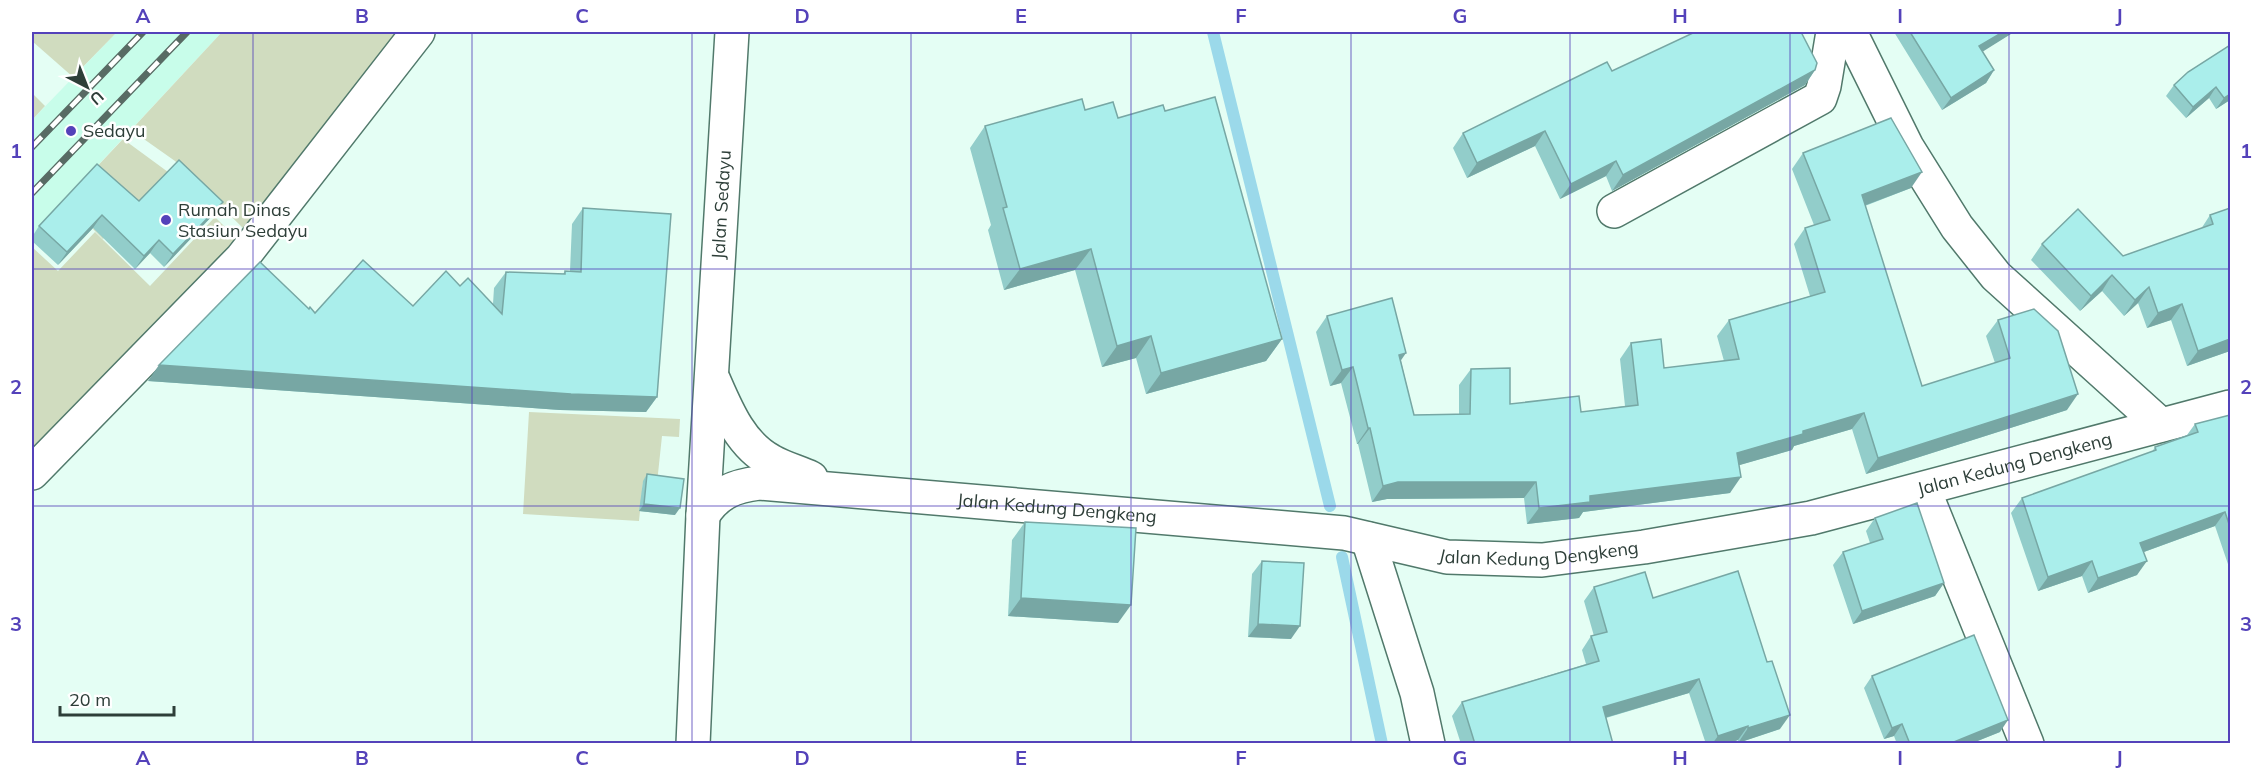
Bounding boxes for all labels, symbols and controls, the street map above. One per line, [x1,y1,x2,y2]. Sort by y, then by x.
text: A [136,3,151,28]
text: B [355,3,369,28]
text: C [575,3,589,28]
text: D [794,3,810,28]
text: E [1015,3,1027,28]
text: F [1235,3,1247,28]
text: G [1453,3,1467,28]
text: H [1672,3,1688,28]
text: I [1897,3,1903,28]
text: J [2115,3,2123,28]
north arrow [57,57,117,117]
text: U [86,87,108,110]
place label: Sedayu [83,119,145,142]
marker: Sedayu [64,124,78,138]
text: 1 [10,138,22,163]
text: 1 [2240,138,2252,163]
street label: Jalan Sedayu [706,149,736,260]
place label: Rumah Dinas Stasiun Sedayu [178,198,308,242]
marker: Rumah Dinas Stasiun Sedayu [159,213,173,227]
text: 2 [10,374,22,399]
text: 2 [2240,374,2252,399]
street label: Jalan Kedung Dengkeng [1915,427,2114,500]
street label: Jalan Kedung Dengkeng [956,488,1158,528]
street label: Jalan Kedung Dengkeng [1437,536,1640,571]
text: 3 [10,611,22,636]
text: 3 [2240,611,2252,636]
scale bar [60,679,174,717]
text: 20 m [69,688,111,711]
text: A [136,745,151,770]
text: B [355,745,369,770]
text: C [575,745,589,770]
text: D [794,745,810,770]
text: E [1015,745,1027,770]
text: F [1235,745,1247,770]
text: G [1453,745,1467,770]
text: H [1672,745,1688,770]
text: I [1897,745,1903,770]
text: J [2115,745,2123,770]

